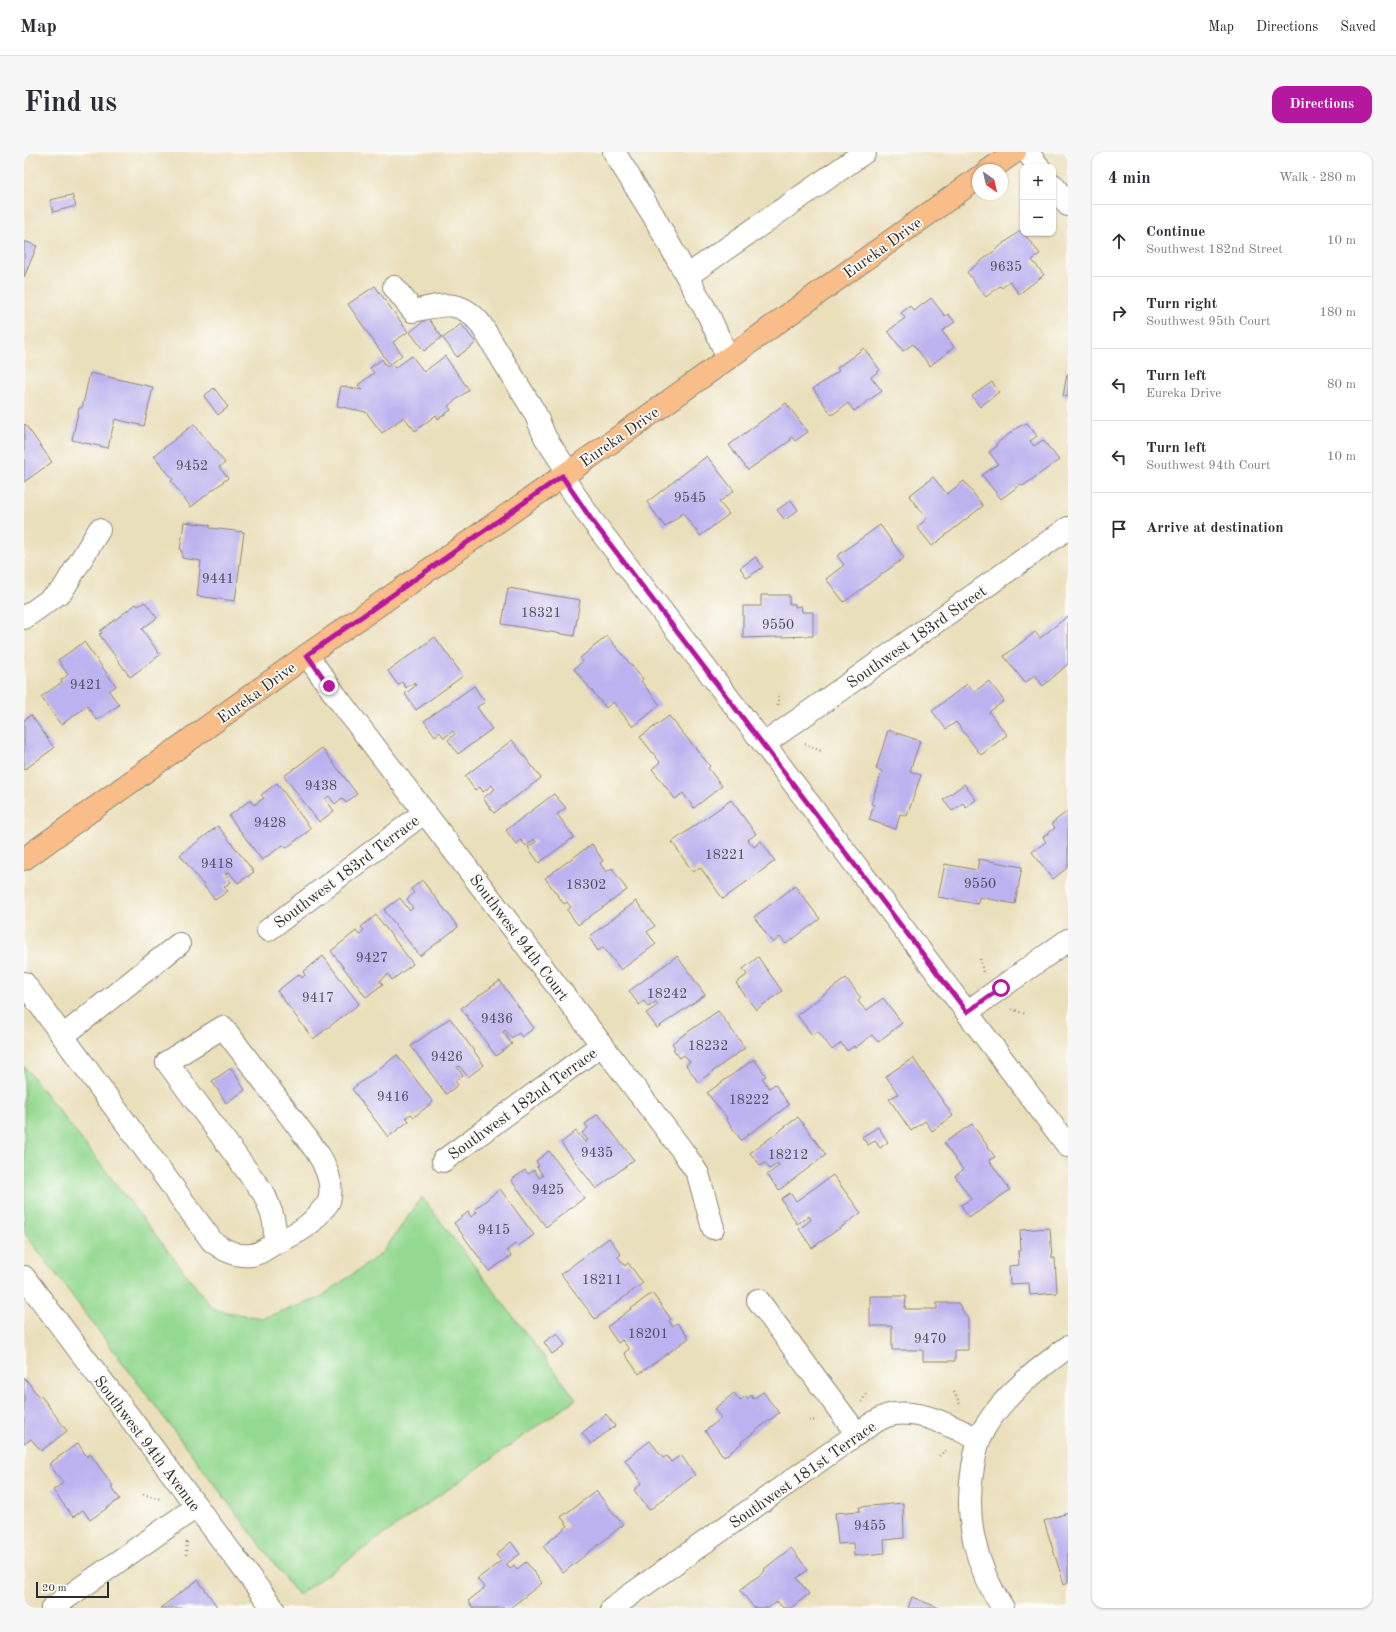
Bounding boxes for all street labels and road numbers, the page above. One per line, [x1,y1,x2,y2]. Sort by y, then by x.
street label: Eureka Drive [841,215,925,282]
street label: Eureka Drive [578,405,663,471]
street label: Southwest 183rd Street [844,583,990,692]
street label: Eureka Drive [215,660,299,727]
street label: Southwest 183rd Terrace [272,813,423,932]
street label: Southwest 94th Court [466,872,571,1005]
street label: Southwest 182nd Terrace [446,1046,600,1164]
street label: Southwest 94th Avenue [90,1374,202,1515]
street label: Southwest 181st Terrace [727,1419,879,1532]

